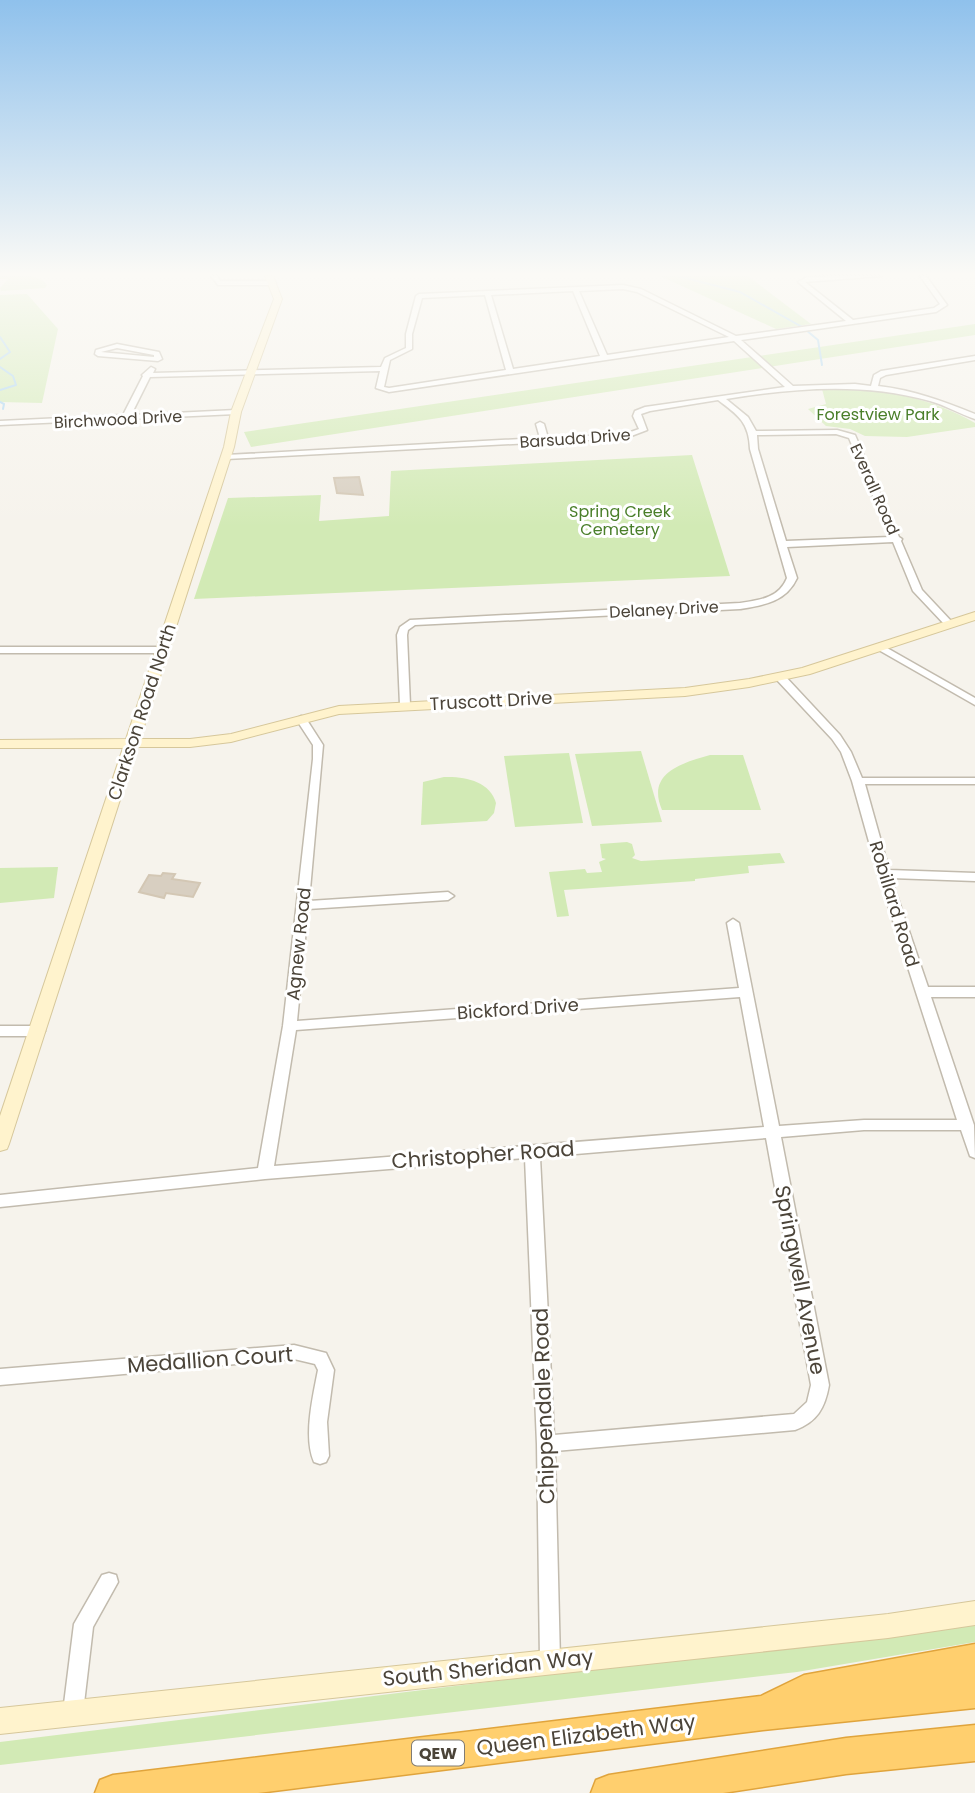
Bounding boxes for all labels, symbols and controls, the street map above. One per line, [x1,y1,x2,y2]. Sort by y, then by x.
park label: Forestview Park [817,403,940,426]
street label: Birchwood Drive [53,405,183,434]
street label: Barsuda Drive [519,423,631,454]
street label: Everall Road [844,440,905,538]
park label: Spring Creek Cemetery [569,500,672,541]
street label: Delaney Drive [609,595,719,624]
street label: Clarkson Road North [101,620,182,803]
street label: Truscott Drive [429,685,553,716]
street label: Robillard Road [863,838,926,970]
street label: Agnew Road [280,886,317,1002]
street label: Bickford Drive [456,992,580,1025]
street label: Christopher Road [390,1134,575,1175]
street label: Springwell Avenue [768,1183,833,1377]
street label: Chippendale Road [526,1307,561,1505]
street label: Medallion Court [126,1339,294,1380]
street label: South Sheridan Way [381,1642,595,1693]
street label: Queen Elizabeth Way [475,1707,697,1762]
road number: QEW [412,1740,464,1765]

